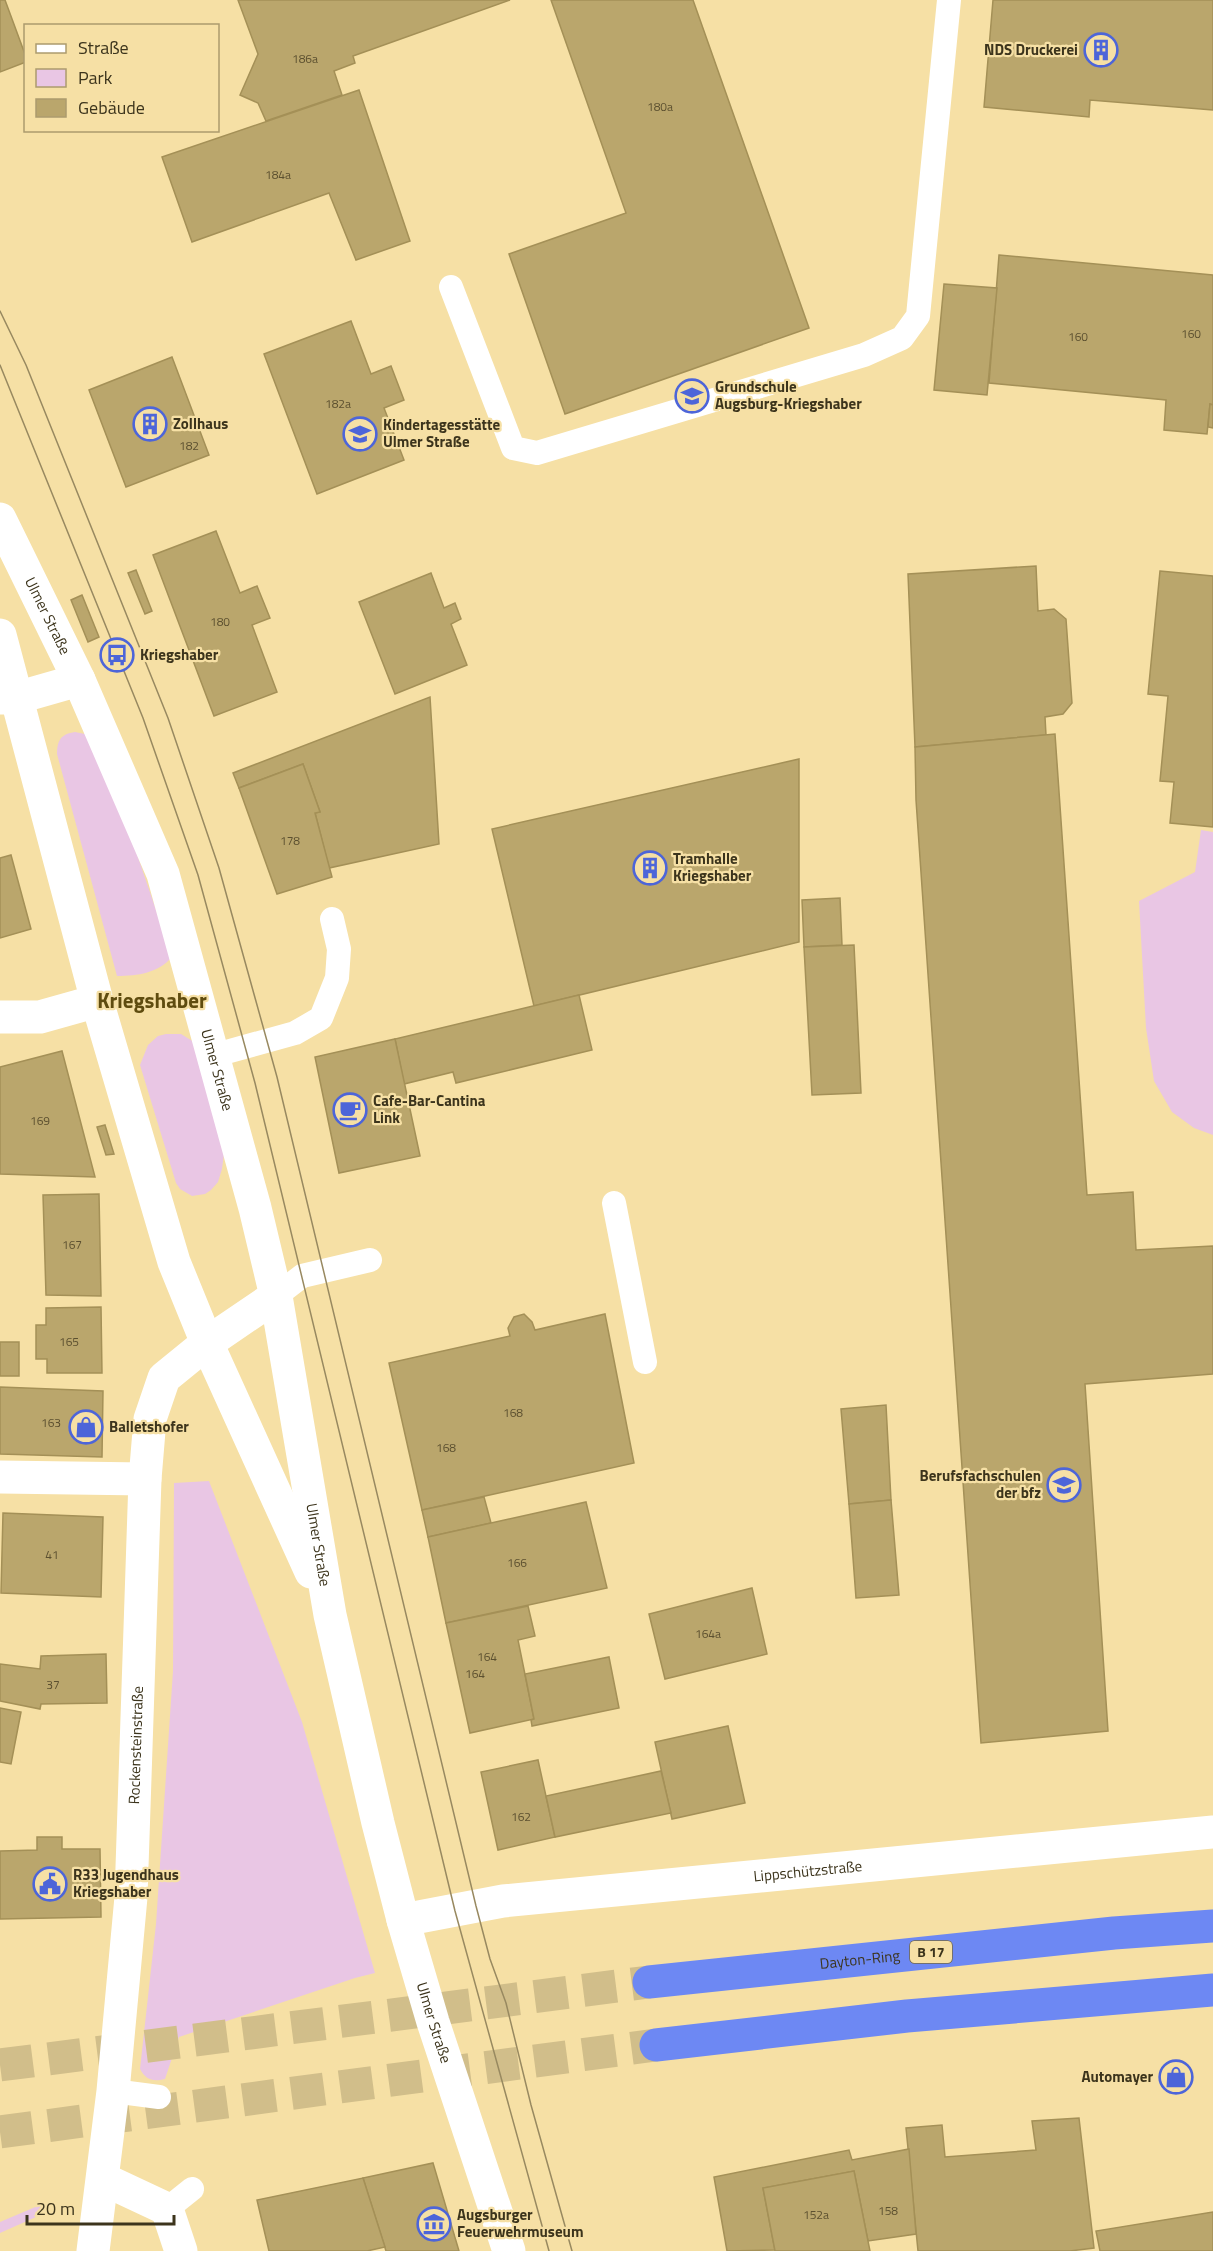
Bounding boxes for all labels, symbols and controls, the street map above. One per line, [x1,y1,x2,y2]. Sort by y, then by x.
legend [24,24,219,132]
building icon: NDS Druckerei [1083,32,1119,68]
text: Straße [78,34,129,61]
place label: NDS Druckerei [984,38,1078,61]
house number: 186a [292,49,318,68]
text: Park [78,64,113,91]
text: Gebäude [78,94,145,121]
house number: 180a [647,97,673,116]
house number: 184a [265,165,291,184]
house number: 160 [1181,324,1201,343]
house number: 160 [1068,327,1088,346]
place label: Grundschule Augsburg-Kriegshaber [715,375,862,415]
school or university icon: Grundschule Augsburg-Kriegshaber [674,378,710,414]
house number: 182a [325,394,351,413]
building icon: Zollhaus [132,406,168,442]
place label: Zollhaus [173,412,228,435]
place label: Kindertagesstätte Ulmer Straße [383,413,501,453]
school or university icon: Kindertagesstätte Ulmer Straße [342,416,378,452]
house number: 182 [179,436,199,455]
street label: Ulmer Straße [19,573,77,658]
house number: 180 [210,612,230,631]
bus stop icon: Kriegshaber [99,637,135,673]
place label: Kriegshaber [140,643,219,666]
house number: 178 [280,831,300,850]
place label: Tramhalle Kriegshaber [673,847,752,887]
building icon: Tramhalle Kriegshaber [632,850,668,886]
district label: Kriegshaber [97,984,207,1016]
street label: Ulmer Straße [195,1026,240,1113]
place label: Cafe-Bar-Cantina Link [373,1089,486,1129]
cafe icon: Cafe-Bar-Cantina Link [332,1092,368,1128]
house number: 169 [30,1111,50,1130]
house number: 167 [62,1235,82,1254]
house number: 165 [59,1332,79,1351]
house number: 168 [503,1403,523,1422]
shop icon: Balletshofer [68,1409,104,1445]
house number: 163 [41,1413,61,1432]
place label: Balletshofer [109,1415,189,1438]
house number: 168 [436,1438,456,1457]
place label: Berufsfachschulen der bfz [920,1464,1041,1504]
school or university icon: Berufsfachschulen der bfz [1046,1467,1082,1503]
street label: Ulmer Straße [300,1501,337,1588]
house number: 41 [45,1545,59,1564]
house number: 166 [507,1553,527,1572]
house number: 164a [695,1624,721,1643]
house number: 164 [477,1647,497,1666]
house number: 164 [465,1664,485,1683]
house number: 37 [46,1675,60,1694]
street label: Rockensteinstraße [122,1686,149,1805]
house number: 162 [511,1807,531,1826]
street label: Lippschützstraße [752,1854,863,1888]
place label: R33 Jugendhaus Kriegshaber [73,1863,179,1903]
public building icon: R33 Jugendhaus Kriegshaber [32,1866,68,1902]
road number: B 17 [910,1941,952,1963]
street label: Dayton-Ring [819,1944,901,1975]
street label: Ulmer Straße [411,1979,458,2066]
shop icon: Automayer [1158,2059,1194,2095]
place label: Automayer [1081,2065,1153,2088]
scale bar [27,2188,174,2226]
text: 20 m [36,2195,75,2222]
house number: 158 [878,2201,898,2220]
place label: Augsburger Feuerwehrmuseum [457,2203,583,2243]
house number: 152a [803,2205,829,2224]
museum icon: Augsburger Feuerwehrmuseum [416,2206,452,2242]

